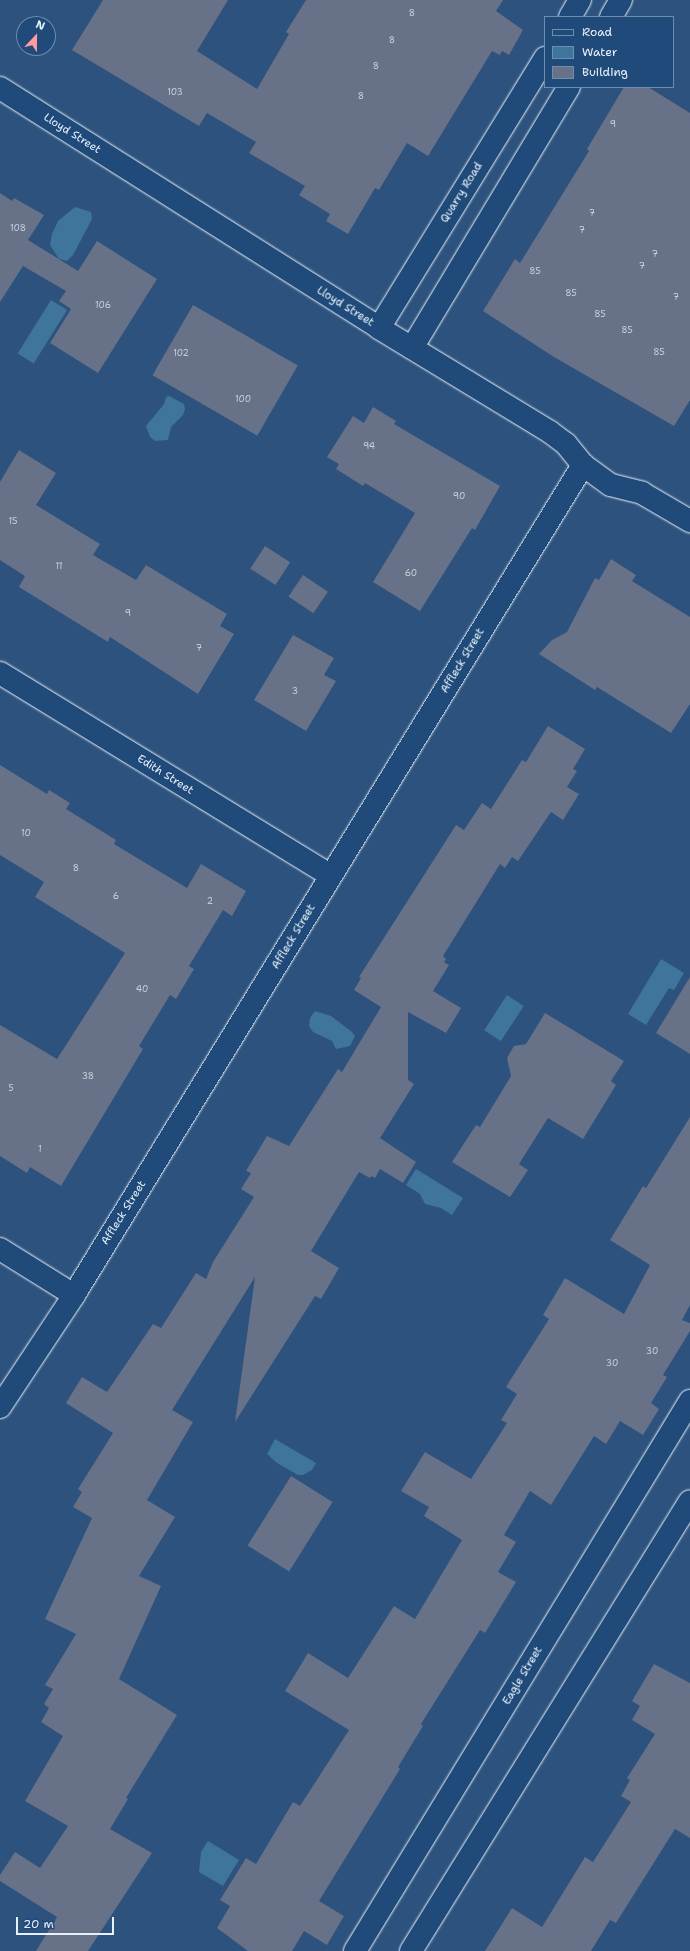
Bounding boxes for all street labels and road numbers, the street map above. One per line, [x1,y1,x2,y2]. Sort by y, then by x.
street label: Lloyd Street [41,111,103,157]
street label: Quarry Road [438,161,486,225]
street label: Lloyd Street [314,284,376,330]
street label: Affleck Street [438,626,488,696]
street label: Edith Street [134,752,196,798]
street label: Affleck Street [269,902,319,972]
street label: Affleck Street [99,1178,149,1248]
street label: Eagle Street [500,1644,546,1708]

